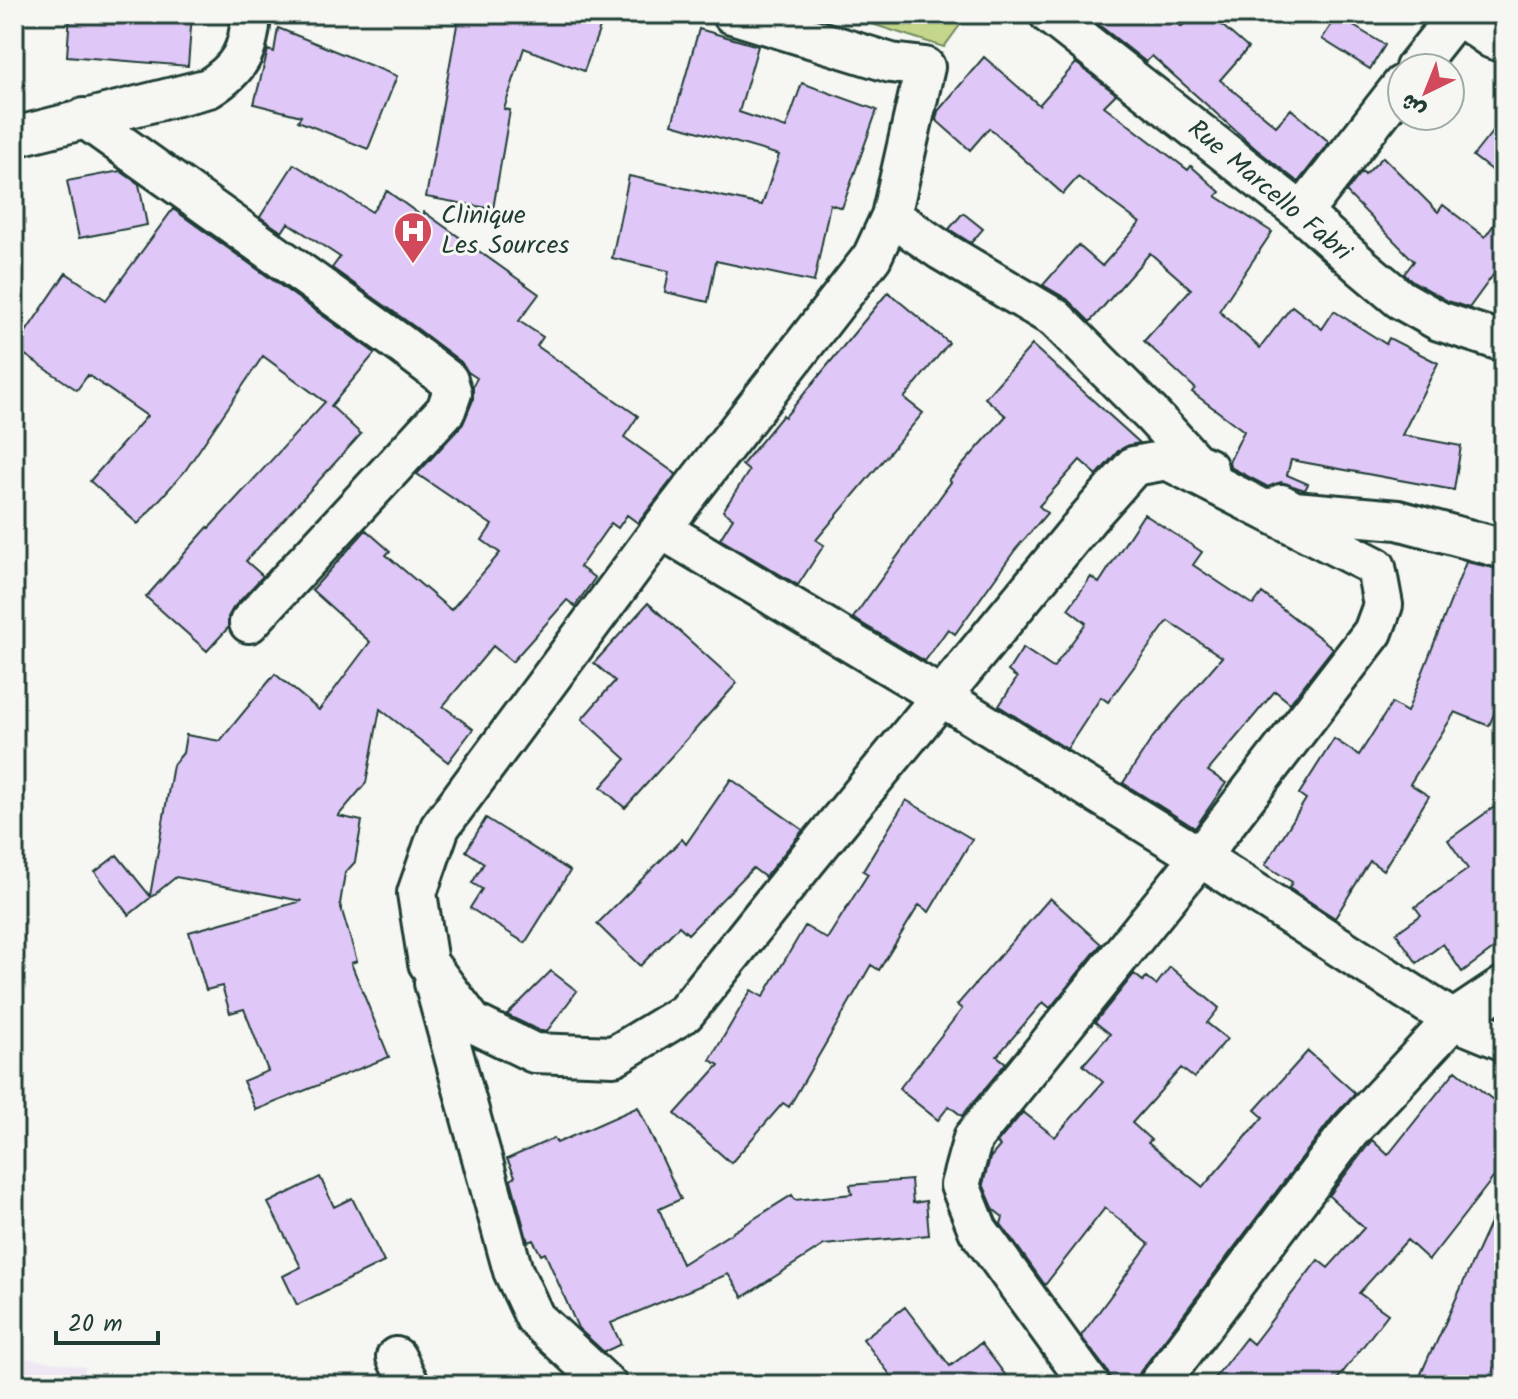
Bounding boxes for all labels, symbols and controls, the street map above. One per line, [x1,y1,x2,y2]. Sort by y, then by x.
north arrow [1386,52,1466,132]
text: ش [1393,84,1435,126]
street label: Rue Marcello Fabri [1178,109,1362,274]
place label: Clinique Les Sources [441,195,569,267]
hospital icon: Clinique Les Sources [392,210,434,265]
scale bar [56,1295,158,1345]
text: 20 m [68,1305,123,1344]

